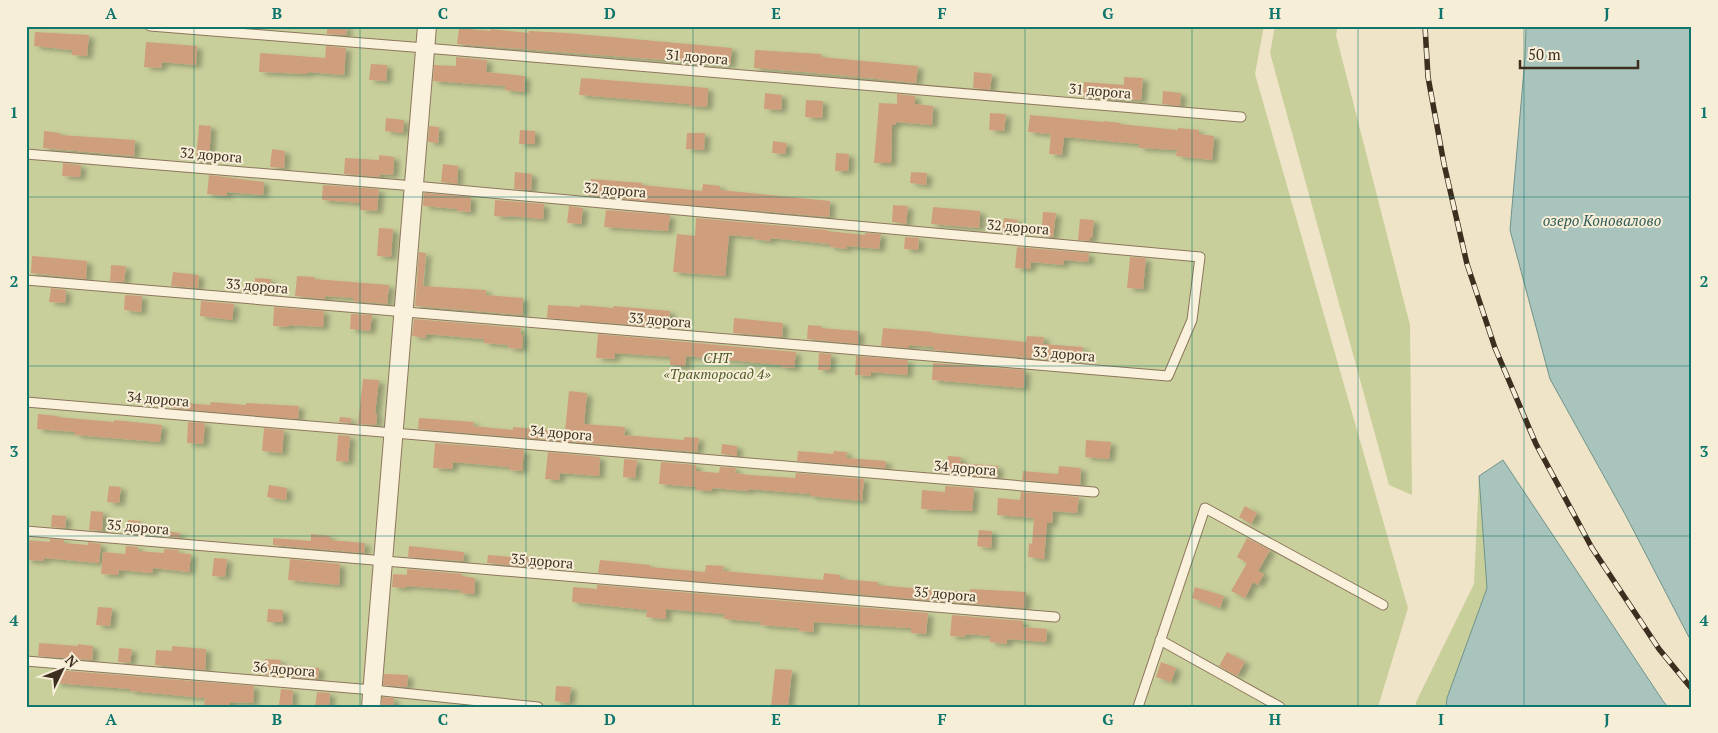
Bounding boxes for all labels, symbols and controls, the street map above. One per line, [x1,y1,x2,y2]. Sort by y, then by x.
text: A [105,2,117,24]
text: B [272,2,282,24]
text: C [438,2,448,24]
text: D [604,2,616,24]
text: E [771,2,781,24]
text: F [937,2,947,24]
text: G [1102,2,1114,24]
text: H [1269,2,1281,24]
text: I [1438,2,1444,24]
text: J [1604,2,1610,24]
scale bar [1520,38,1638,70]
street label: 31 дорога [665,44,729,69]
text: 50 m [1528,44,1561,64]
street label: 31 дорога [1068,78,1132,103]
text: 1 [9,101,19,123]
text: 1 [1699,101,1709,123]
street label: 32 дорога [179,142,243,167]
street label: 32 дорога [583,177,647,202]
water label: озеро Коновалово [1543,210,1662,230]
street label: 32 дорога [986,214,1050,239]
text: 2 [9,270,19,292]
text: 2 [1699,270,1709,292]
street label: 33 дорога [225,273,289,298]
street label: 33 дорога [628,307,692,332]
street label: 33 дорога [1032,341,1096,366]
park label: СНТ «Тракторосад 4» [663,348,771,383]
street label: 34 дорога [126,386,190,411]
street label: 34 дорога [529,420,593,445]
text: 3 [9,440,19,462]
text: 3 [1699,440,1709,462]
street label: 34 дорога [933,455,997,480]
street label: 35 дорога [106,514,170,539]
street label: 35 дорога [510,548,574,573]
street label: 35 дорога [913,581,977,606]
text: 4 [9,609,19,631]
text: 4 [1699,609,1709,631]
north arrow [38,646,88,696]
text: N [61,650,83,671]
street label: 36 дорога [252,656,316,681]
text: A [105,708,117,730]
text: B [272,708,282,730]
text: C [438,708,448,730]
text: D [604,708,616,730]
text: E [771,708,781,730]
text: F [937,708,947,730]
text: G [1102,708,1114,730]
text: H [1269,708,1281,730]
text: I [1438,708,1444,730]
text: J [1604,708,1610,730]

